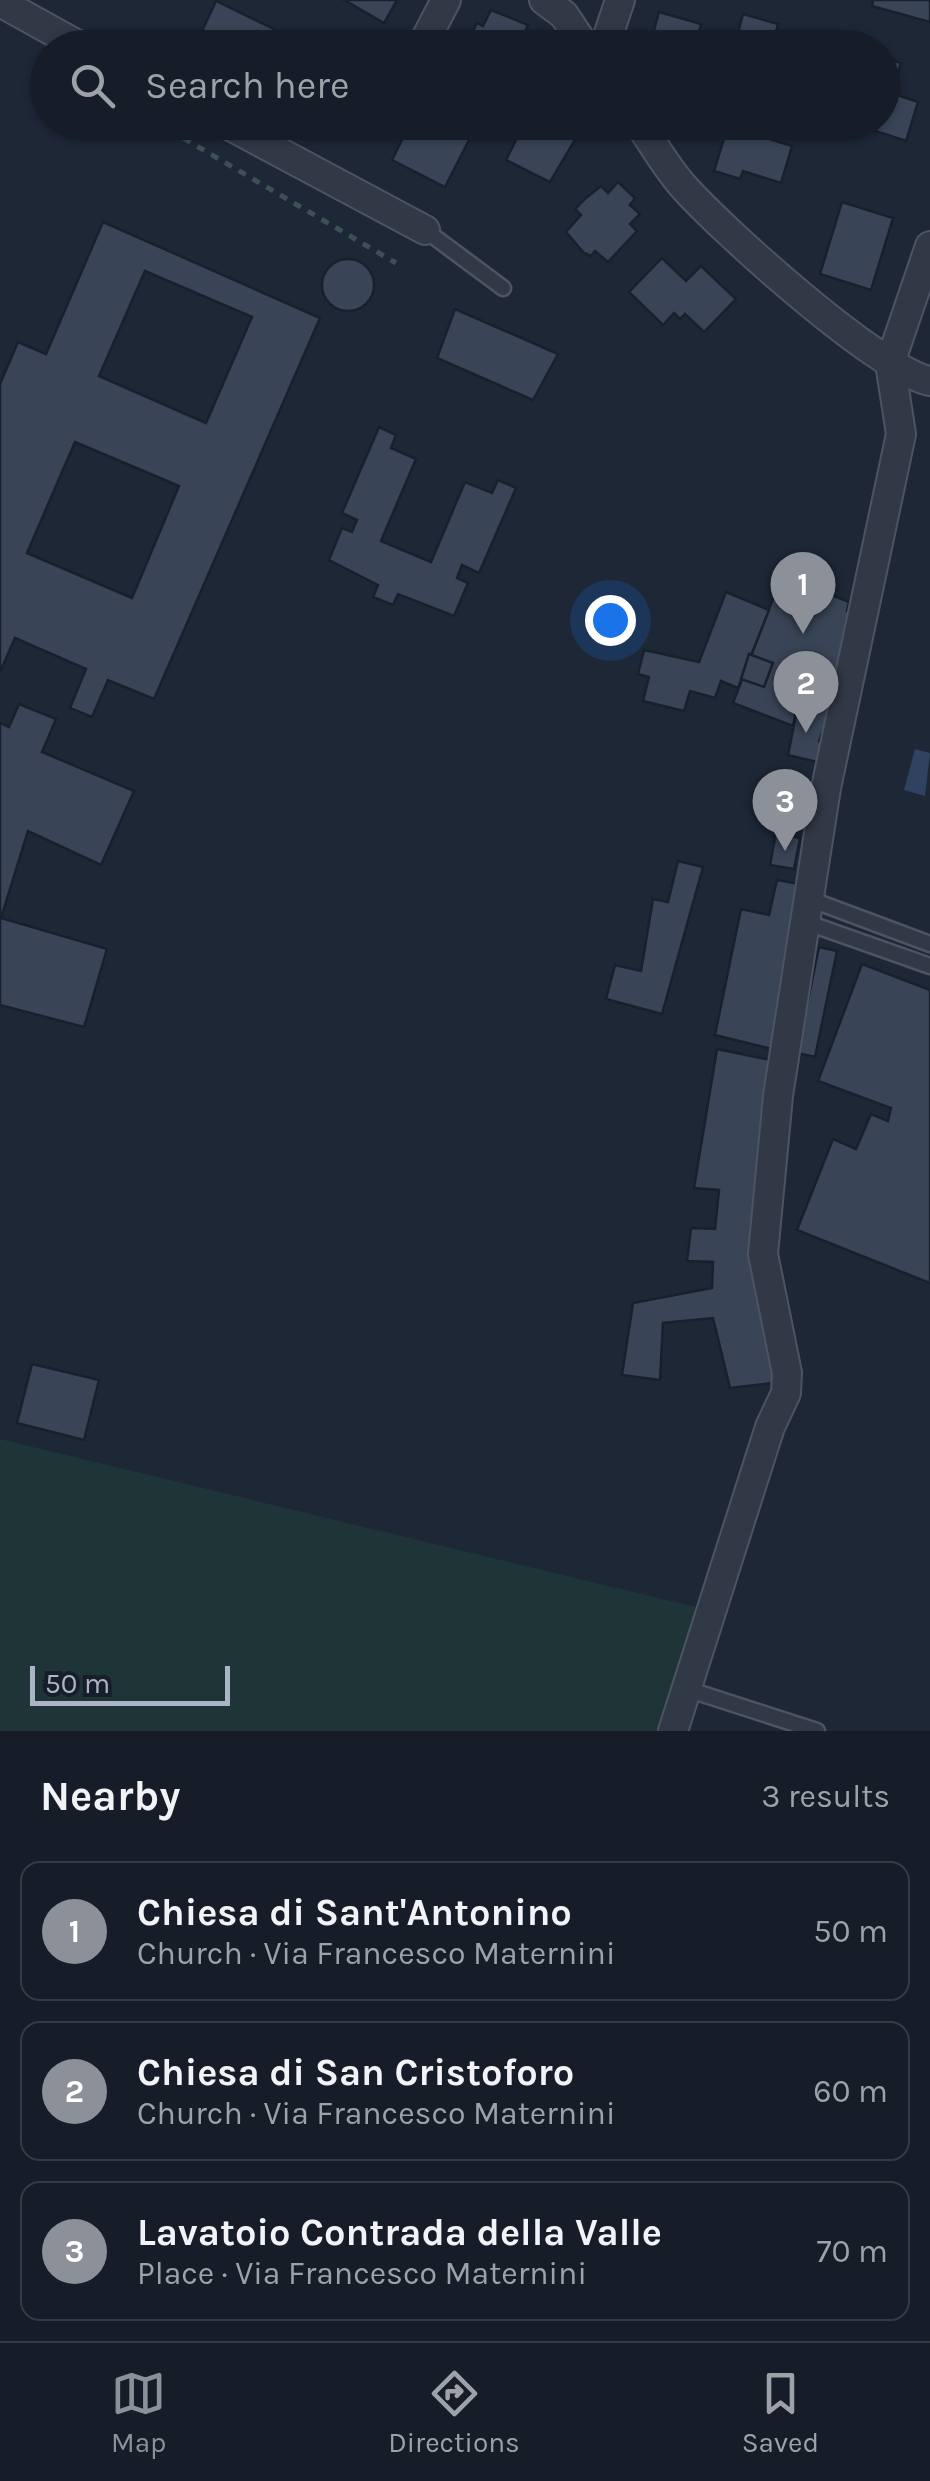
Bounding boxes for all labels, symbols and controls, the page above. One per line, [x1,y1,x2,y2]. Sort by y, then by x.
search box [30,30,900,140]
icon: search [65,58,120,113]
text: Search here [145,63,349,108]
pin: 1 [770,552,836,634]
your location [585,595,636,646]
pin: 2 [774,650,838,733]
pin: 3 [752,768,818,851]
scale bar [30,1661,230,1706]
text: 50 m [45,1667,110,1700]
text: Nearby [40,1771,180,1821]
text: 3 results [762,1778,890,1815]
text: Chiesa di Sant'Antonino [137,1890,572,1935]
text: 1 [69,1913,80,1950]
text: 50 m [813,1913,888,1950]
text: Church · Via Francesco Maternini [137,1935,615,1972]
text: Chiesa di San Cristoforo [137,2050,574,2095]
text: 2 [65,2073,84,2110]
text: 60 m [813,2073,888,2110]
text: Church · Via Francesco Maternini [137,2095,615,2132]
text: Lavatoio Contrada della Valle [137,2210,662,2255]
text: 3 [65,2233,84,2270]
text: 70 m [816,2233,888,2270]
text: Place · Via Francesco Maternini [137,2255,587,2292]
tab: Map [111,2366,166,2459]
tab: Directions [388,2366,520,2459]
tab: Saved [742,2366,819,2459]

